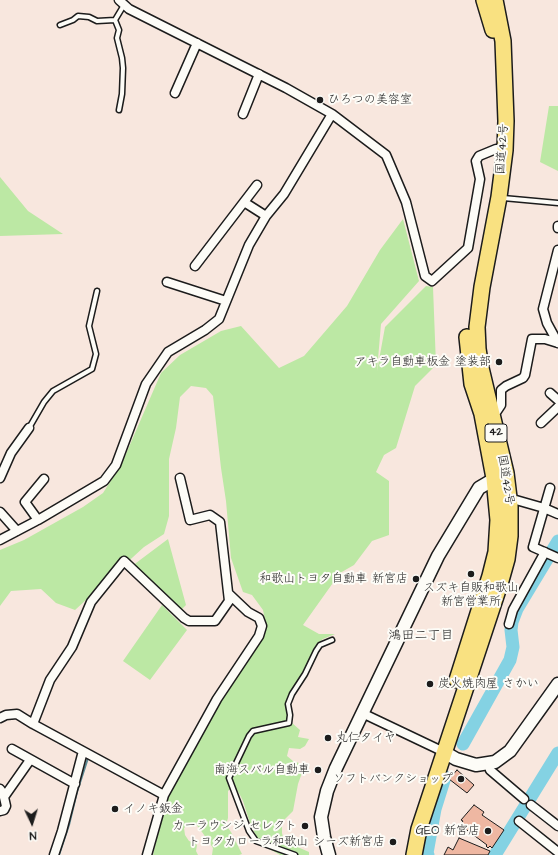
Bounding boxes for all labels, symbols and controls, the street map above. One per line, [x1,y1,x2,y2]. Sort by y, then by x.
place label: ひろつの美容室 [328,93,412,107]
marker: ひろつの美容室 [315,95,325,105]
street label: 国道42号 [494,123,512,175]
place label: アキラ自動車板金 塗装部 [354,355,491,369]
marker: アキラ自動車板金 塗装部 [494,357,504,367]
road number: 42 [485,424,507,442]
street label: 国道42号 [494,454,516,506]
marker: スズキ自販和歌山 新宮営業所 [466,569,476,579]
place label: 和歌山トヨタ自動車 新宮店 [259,572,408,586]
marker: 和歌山トヨタ自動車 新宮店 [411,574,421,584]
place label: スズキ自販和歌山 新宮営業所 [423,581,519,609]
district label: 鴻田二丁目 [389,628,453,644]
place label: 炭火焼肉屋 さかい [438,677,539,691]
marker: 炭火焼肉屋 さかい [425,679,435,689]
place label: 丸仁タイヤ [336,731,396,745]
marker: 丸仁タイヤ [323,733,333,743]
place label: 南海スバル自動車 [214,763,310,777]
marker: 南海スバル自動車 [313,765,323,775]
place label: ソフトバンクショップ [333,772,453,786]
marker: ソフトバンクショップ [456,774,466,784]
place label: イノキ鈑金 [123,802,183,816]
north arrow [12,803,52,843]
marker: イノキ鈑金 [110,804,120,814]
place label: カーラウンジ セレクト [172,819,297,833]
marker: カーラウンジ セレクト [300,821,310,831]
place label: GEO 新宮店 [416,824,480,838]
marker: GEO 新宮店 [483,826,493,836]
text: N [29,828,37,843]
place label: トヨタカローラ和歌山 シーズ新宮店 [188,835,385,849]
marker: トヨタカローラ和歌山 シーズ新宮店 [388,837,398,847]

